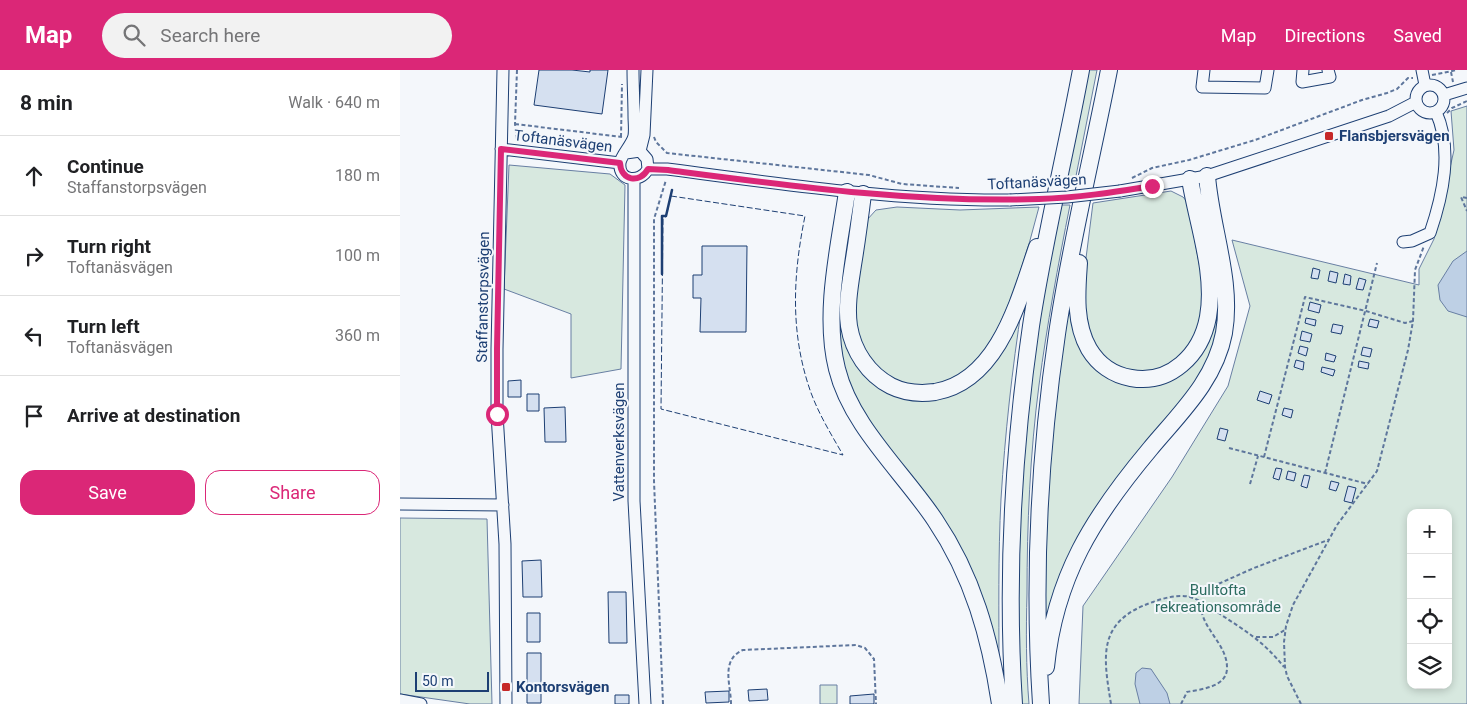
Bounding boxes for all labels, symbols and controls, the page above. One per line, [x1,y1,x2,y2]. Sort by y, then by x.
search box [102,13,452,58]
text: Map [25,21,72,49]
icon: search [120,21,148,49]
text: Search here [160,24,260,47]
text: Map [1221,25,1256,46]
text: Directions [1284,25,1365,46]
text: Saved [1393,25,1442,46]
text: 8 min [20,91,73,115]
text: Walk · 640 m [288,93,380,112]
street label: Toftanäsvägen [513,126,613,156]
place label: Flansbjersvägen [1339,127,1450,145]
marker: Flansbjersvägen [1323,130,1335,142]
text: Continue [67,155,144,178]
icon: ahead [20,162,48,190]
text: 180 m [335,166,380,185]
street label: Toftanäsvägen [987,170,1087,194]
route end [1141,175,1164,198]
text: Staffanstorpsvägen [67,178,207,197]
street label: Staffanstorpsvägen [473,231,493,363]
text: Turn right [67,235,151,258]
icon: right [20,242,48,270]
text: 100 m [335,246,380,265]
text: Toftanäsvägen [67,258,173,277]
text: Turn left [67,315,140,338]
icon: left [20,322,48,350]
text: 360 m [335,326,380,345]
text: Toftanäsvägen [67,338,173,357]
street label: Vattenverksvägen [610,383,628,501]
icon: arrive [20,402,48,430]
route start [486,403,509,426]
text: Arrive at destination [67,404,240,427]
button: Save [20,470,195,515]
button: Share [205,470,380,515]
map controls [1407,509,1452,689]
button: + [1407,509,1452,554]
button: − [1407,554,1452,599]
park label: Bulltofta rekreationsområde [1155,581,1281,616]
button: locate [1407,599,1452,644]
button: layers [1407,644,1452,689]
scale bar [415,669,489,692]
text: 50 m [422,673,454,689]
place label: Kontorsvägen [516,678,609,696]
marker: Kontorsvägen [500,681,512,693]

